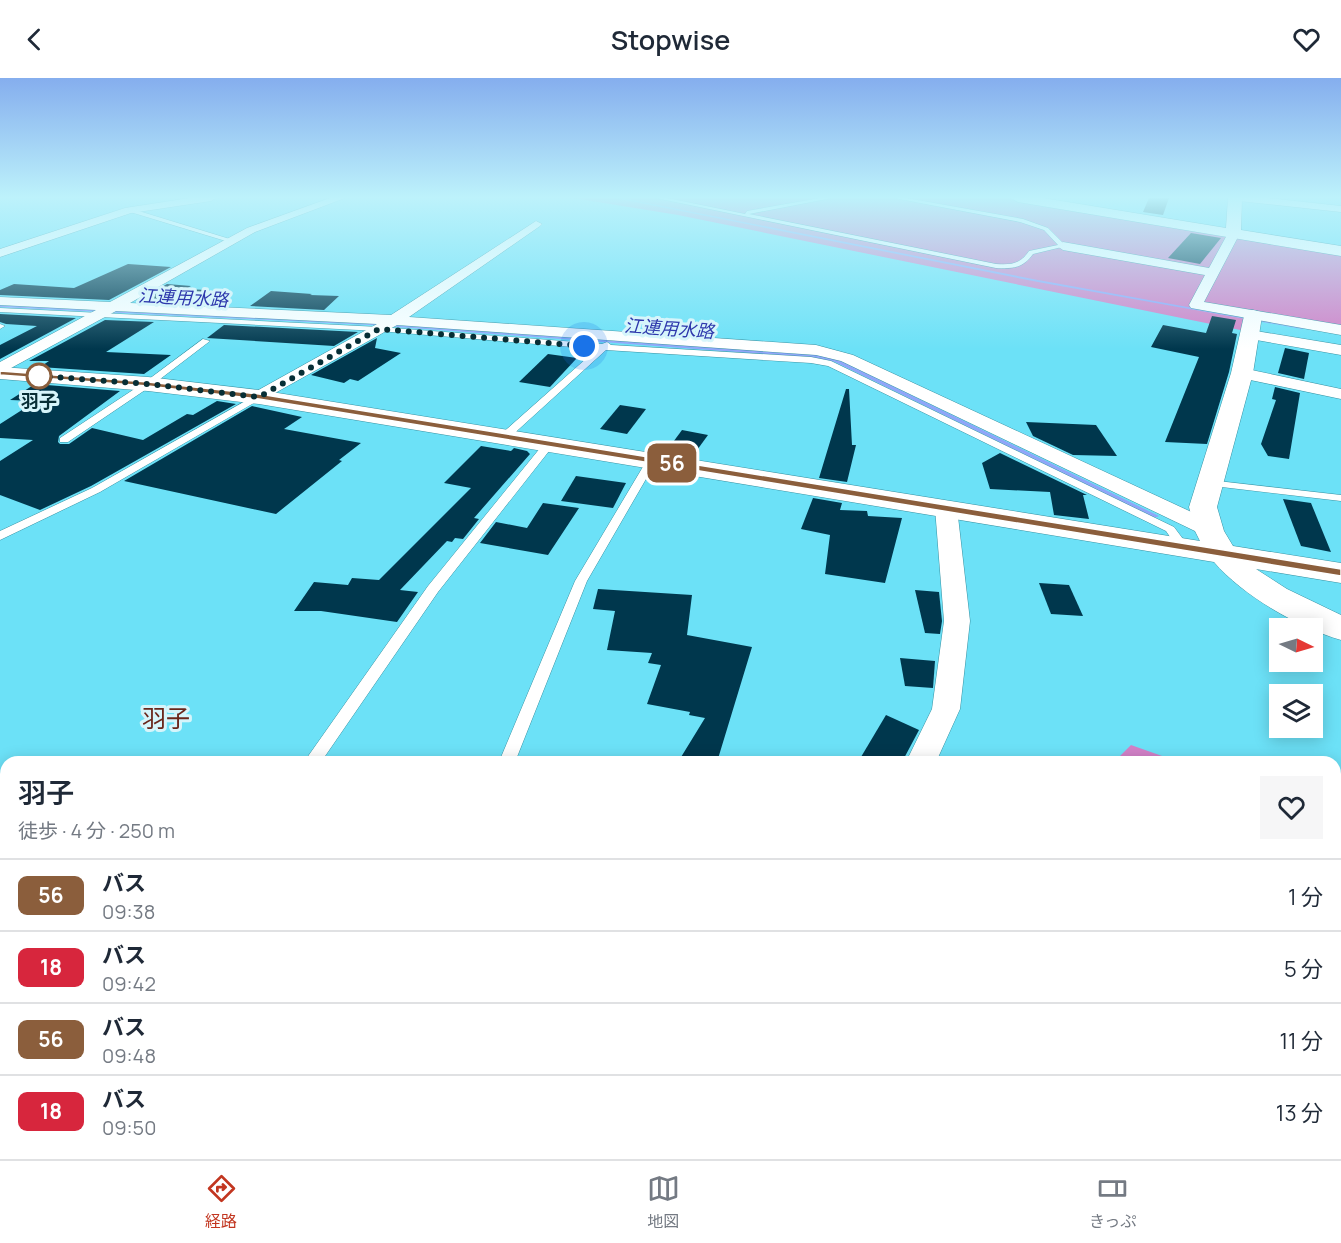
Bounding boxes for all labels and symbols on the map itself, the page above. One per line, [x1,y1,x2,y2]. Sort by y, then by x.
water label: 江連用水路 [137,283,231,311]
water label: 江連用水路 [623,313,717,343]
your location [569,331,599,361]
marker: 羽子 [26,363,52,389]
place label: 羽子 [21,389,57,413]
line badge: 56 [645,444,699,482]
north arrow [1269,618,1323,672]
district label: 羽子 [142,701,190,734]

